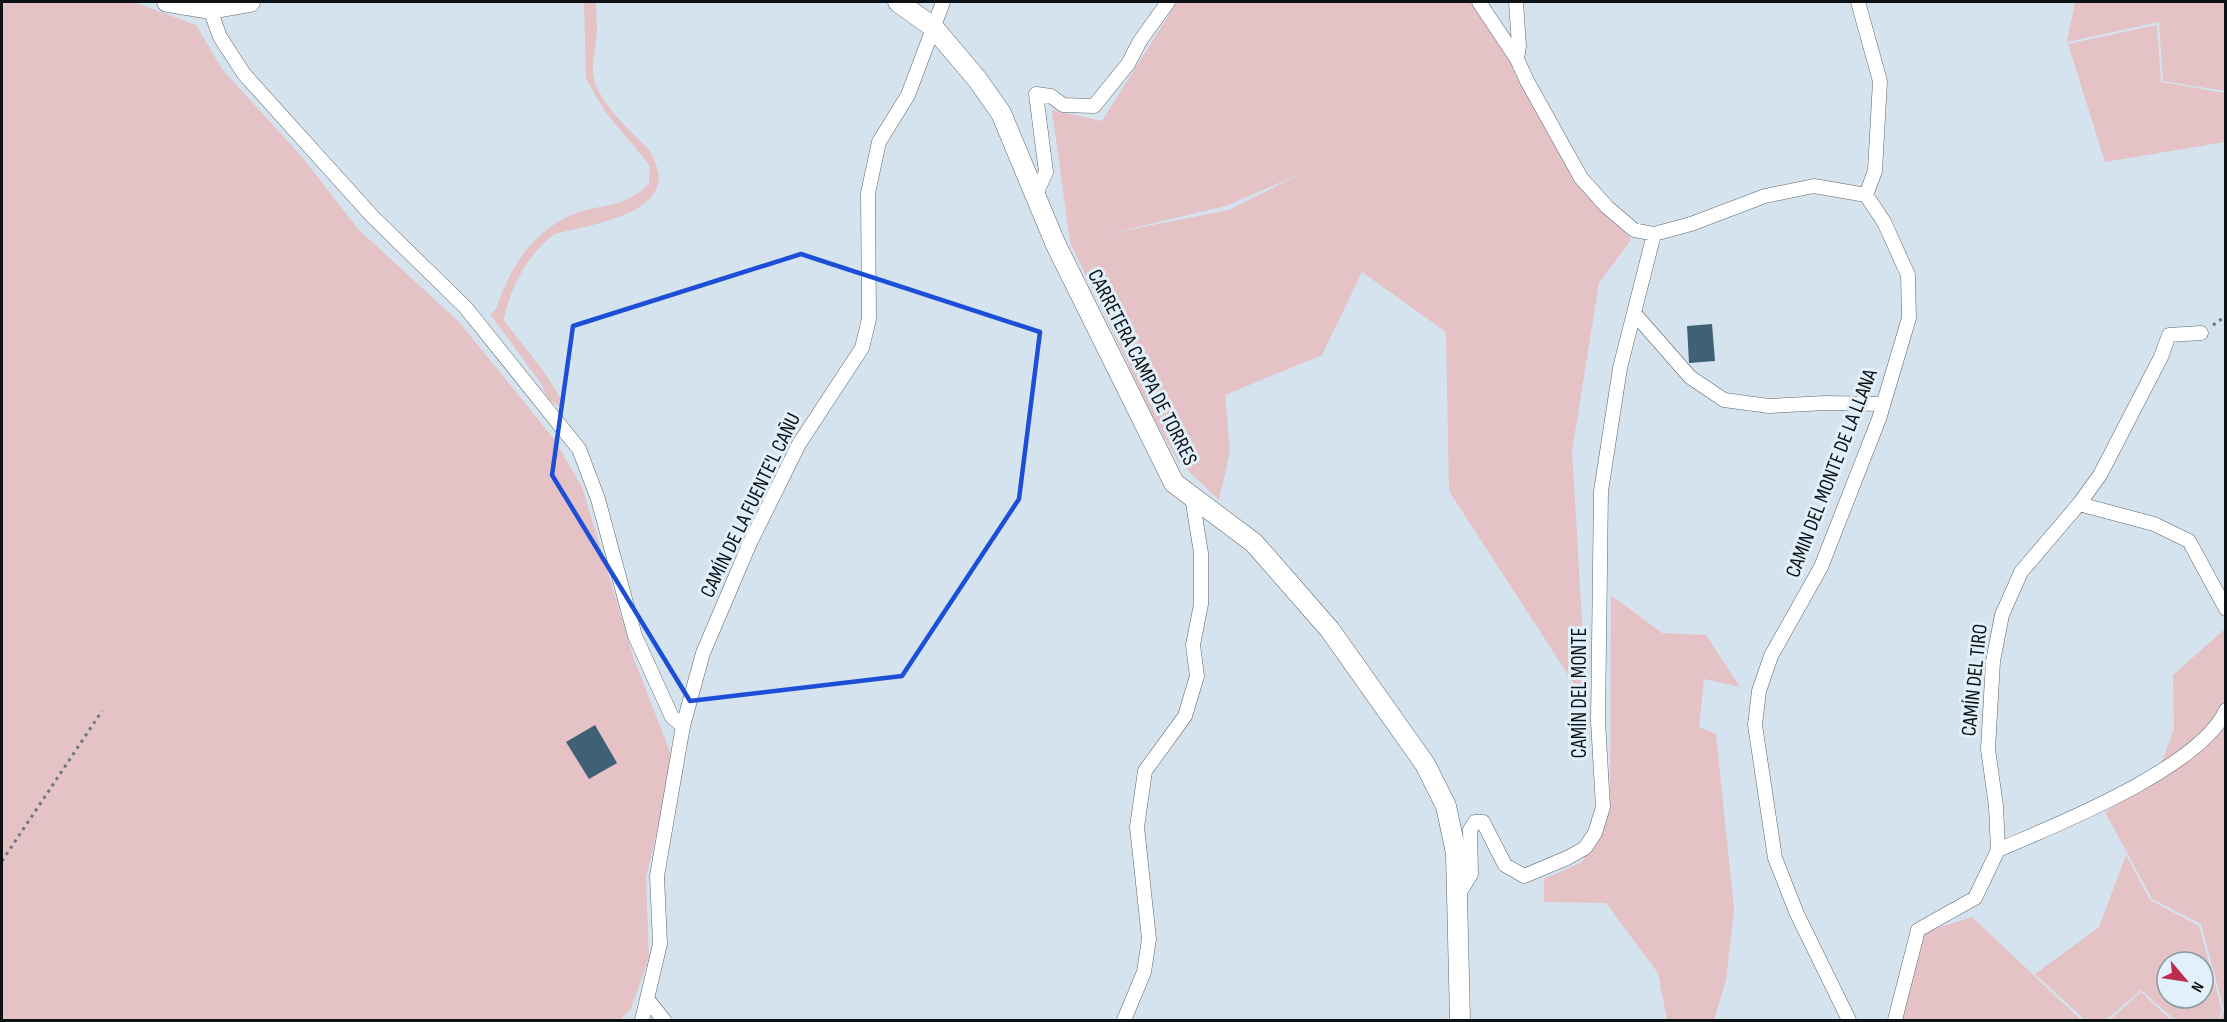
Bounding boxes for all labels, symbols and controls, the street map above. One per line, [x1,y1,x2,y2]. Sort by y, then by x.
street label: CARRETERA CAMPA DE TORRES [1082,265,1203,469]
street label: CAMIN DEL MONTE DE LA LLANA [1780,365,1883,581]
street label: CAMÍN DE LA FUENTE'L CAÑU [695,409,806,602]
street label: CAMÍN DEL TIRO [1956,623,1993,737]
street label: CAMÍN DEL MONTE [1567,628,1592,758]
north arrow [2155,950,2215,1010]
text: N [2186,978,2207,995]

